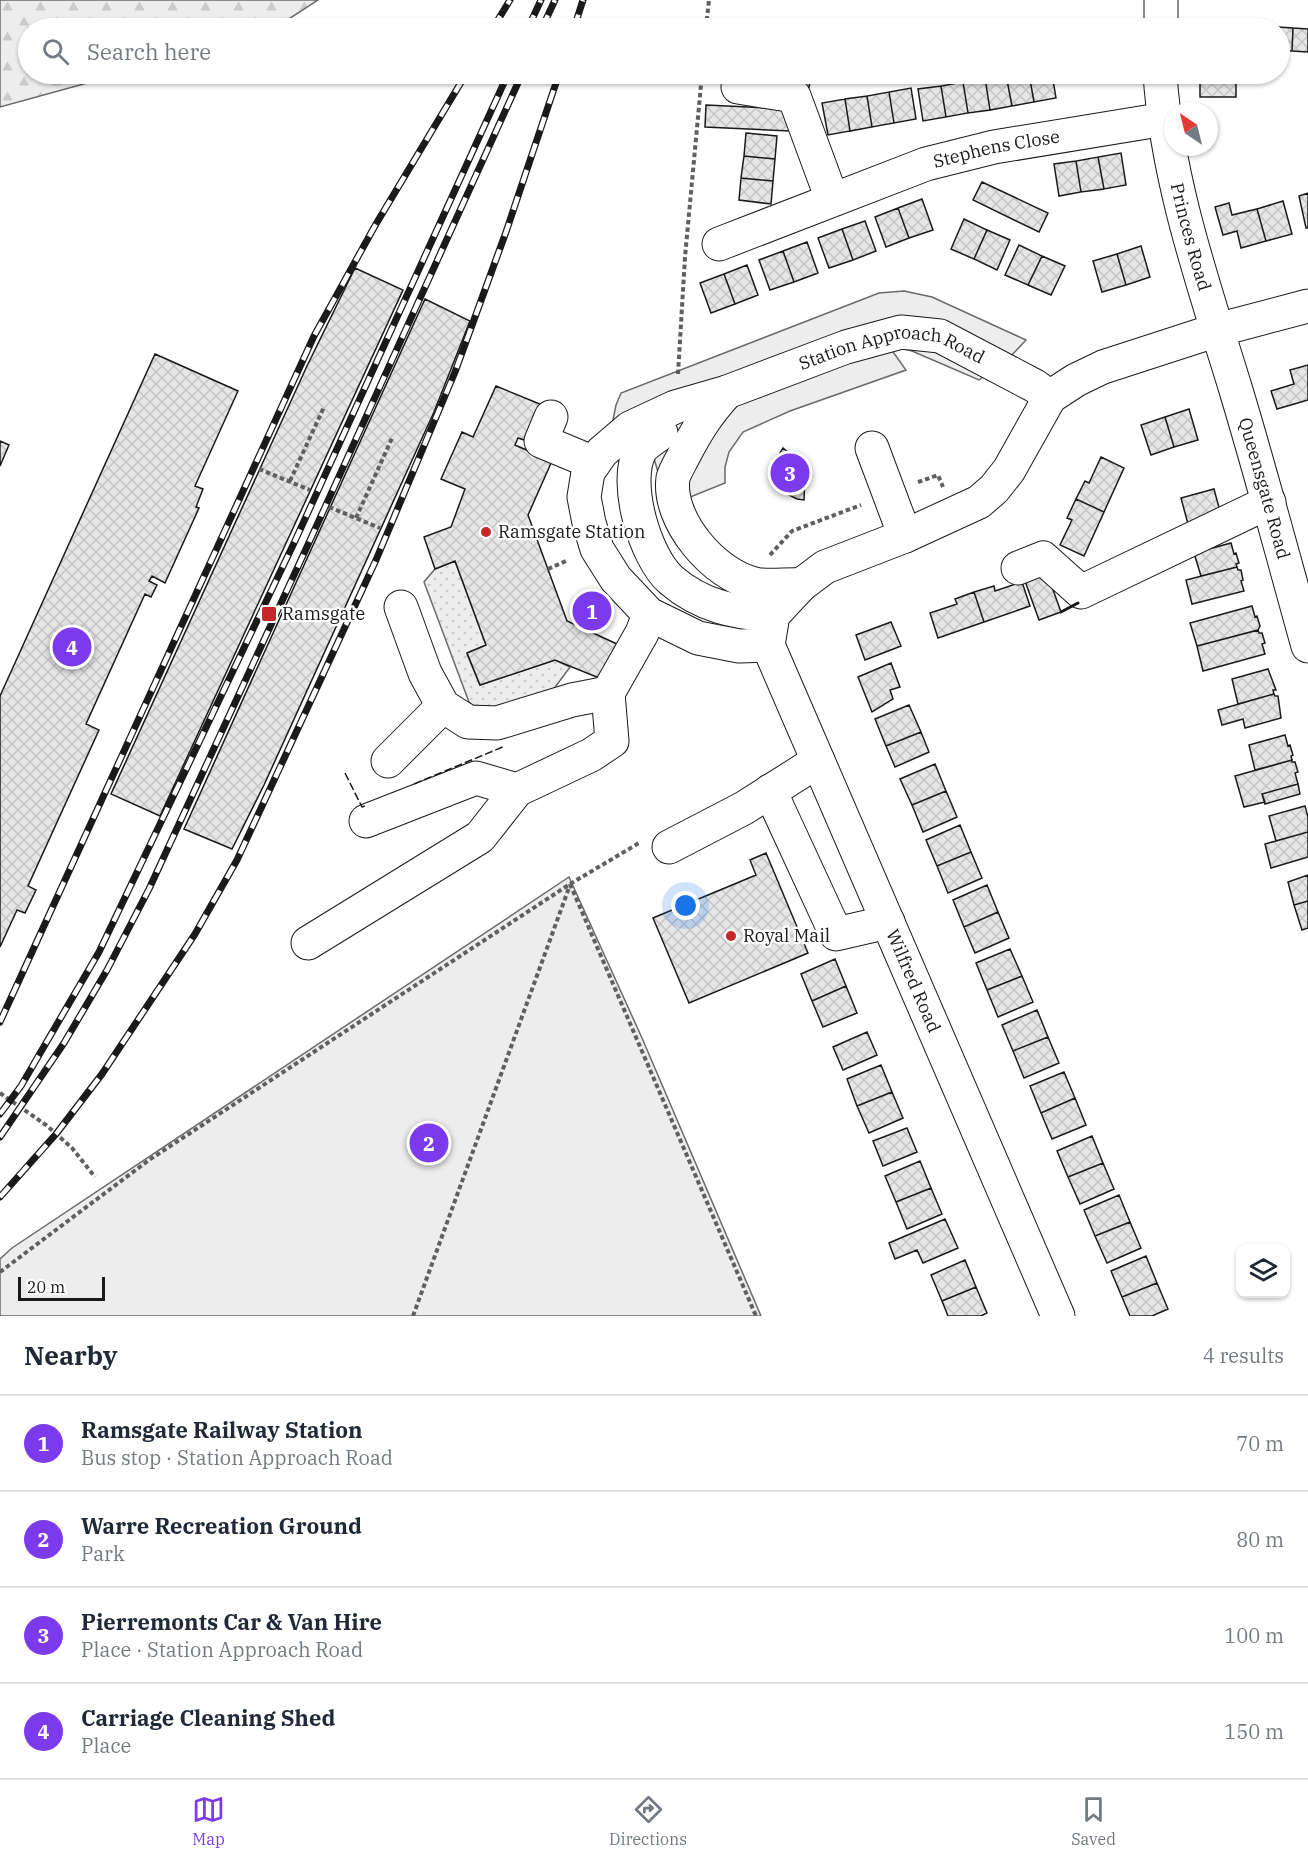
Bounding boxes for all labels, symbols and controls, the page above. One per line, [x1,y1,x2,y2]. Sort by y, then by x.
search box [18,18,1290,84]
icon: search [39,35,72,68]
text: Search here [87,37,211,66]
north arrow [1164,102,1218,156]
street label: Stephens Close [931,124,1061,173]
street label: Princes Road [1166,181,1217,294]
text: Station Approach Road [795,320,989,375]
street label: Station Approach Road [794,354,988,378]
street label: Queensgate Road [1234,415,1295,562]
pin: 3 [770,450,810,496]
place label: Ramsgate Station [498,520,646,543]
marker: Ramsgate Station [479,525,493,539]
pin: 1 [572,588,612,634]
place label: Ramsgate [282,602,365,625]
marker: Ramsgate [260,605,278,623]
pin: 4 [52,624,92,670]
your location [671,891,700,920]
place label: Royal Mail [743,924,830,947]
street label: Wilfred Road [881,926,946,1036]
marker: Royal Mail [724,929,738,943]
pin: 2 [410,1120,448,1166]
map controls [1236,1244,1290,1298]
button: layers [1236,1244,1290,1298]
scale bar [18,1274,105,1302]
text: 20 m [27,1277,65,1297]
text: Nearby [24,1338,118,1372]
text: 4 results [1203,1342,1284,1369]
text: Ramsgate Railway Station [81,1415,363,1444]
text: 1 [38,1430,50,1457]
text: 70 m [1236,1430,1284,1457]
text: Bus stop · Station Approach Road [81,1444,393,1471]
text: Warre Recreation Ground [81,1511,362,1540]
text: 2 [38,1526,50,1553]
text: 80 m [1236,1526,1284,1553]
text: Park [81,1540,125,1567]
text: Pierremonts Car & Van Hire [81,1607,382,1636]
text: 3 [38,1622,50,1649]
text: 100 m [1224,1622,1284,1649]
text: Place · Station Approach Road [81,1636,363,1663]
text: Carriage Cleaning Shed [81,1703,335,1732]
text: 4 [38,1718,50,1745]
text: 150 m [1224,1718,1284,1745]
text: Place [81,1732,131,1759]
tab: Map [192,1793,225,1849]
tab: Directions [609,1793,687,1849]
tab: Saved [1071,1793,1116,1849]

